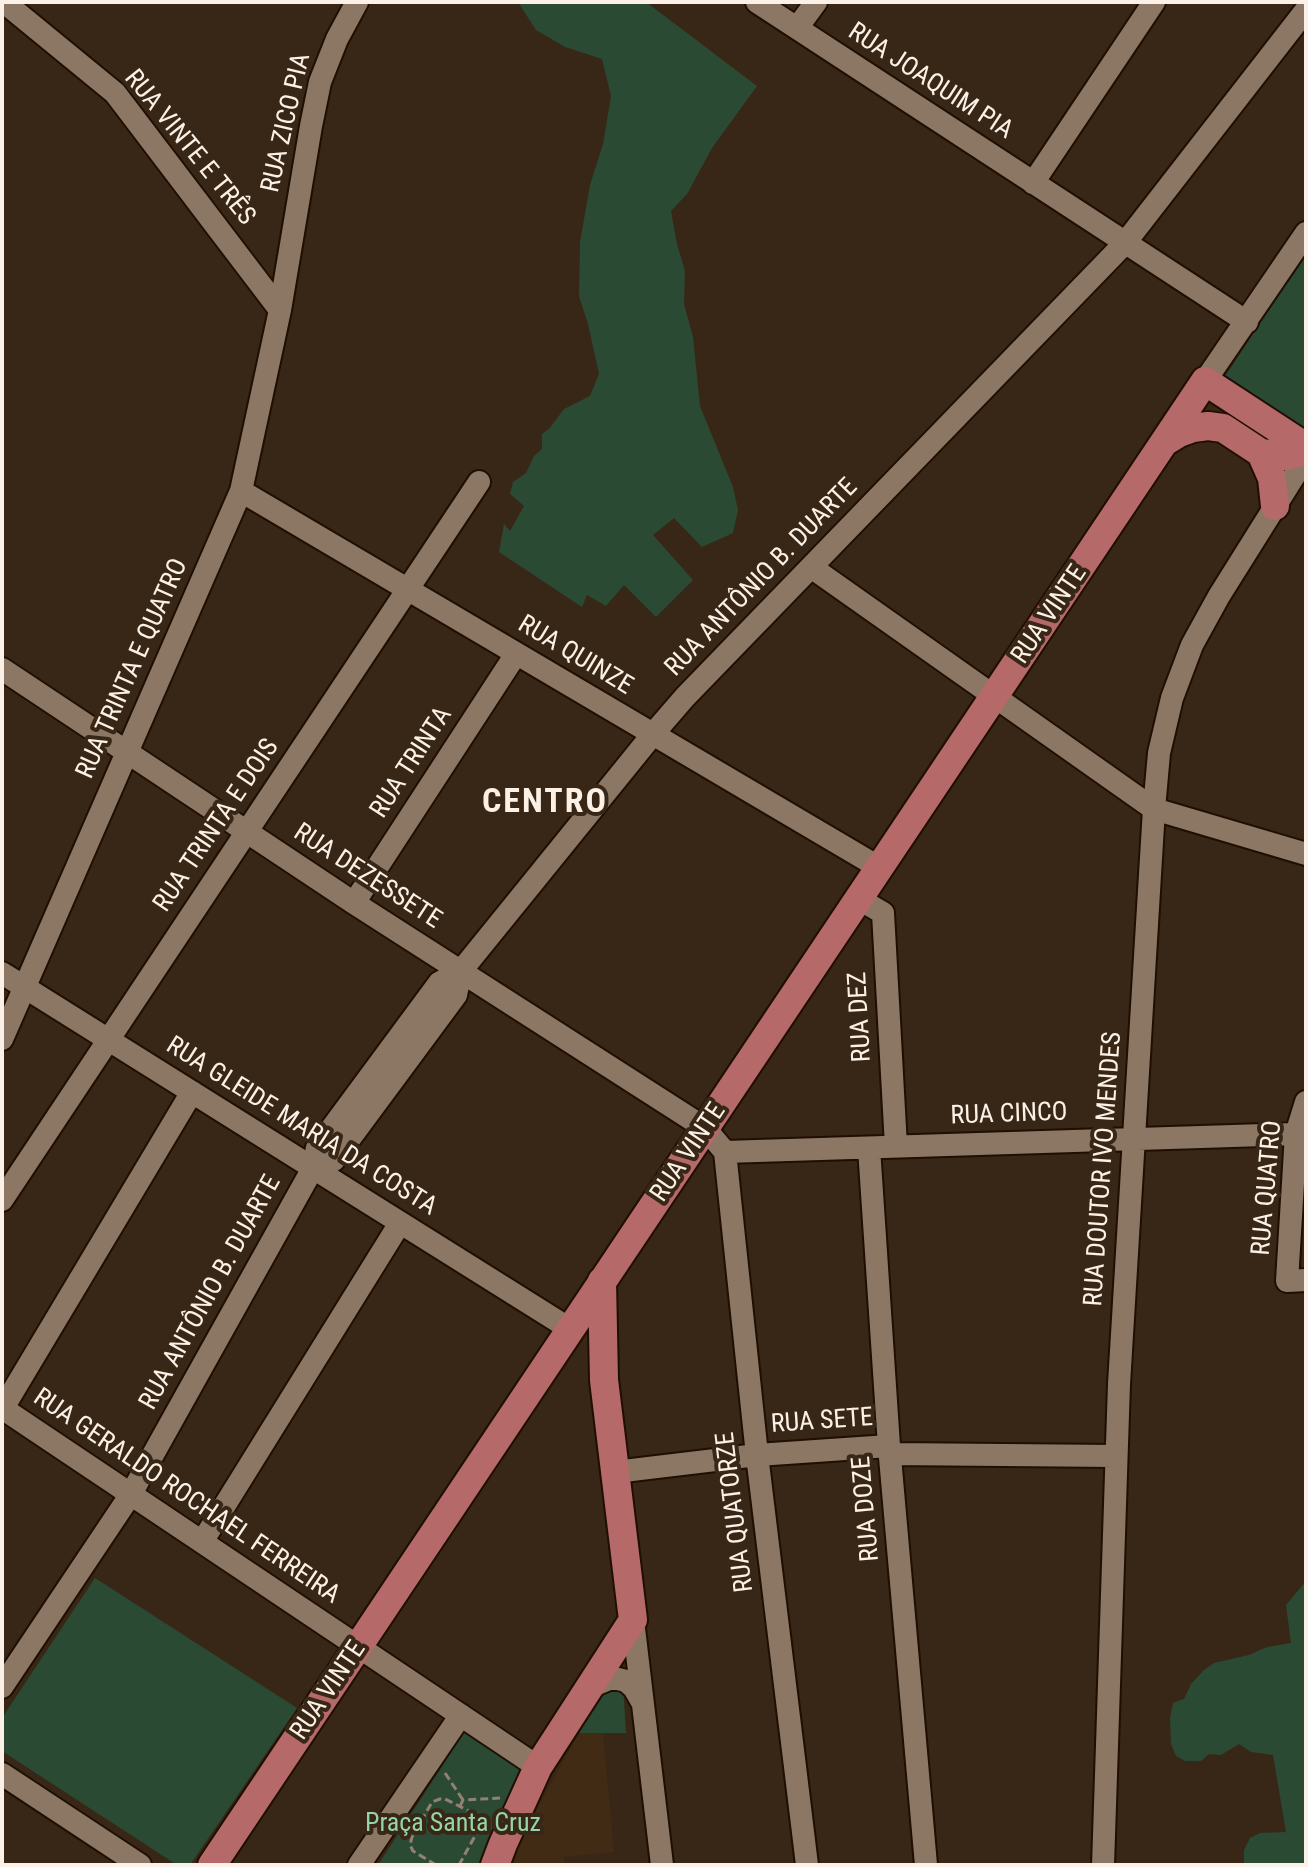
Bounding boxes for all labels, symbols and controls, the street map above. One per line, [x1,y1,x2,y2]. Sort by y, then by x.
street label: RUA JOAQUIM PIA [842,17,1018,147]
street label: RUA ZICO PIA [256,50,318,196]
street label: RUA VINTE E TRÊS [117,64,261,232]
street label: RUA ANTÔNIO B. DUARTE [659,472,865,684]
street label: RUA TRINTA E QUATRO [70,554,196,784]
street label: RUA VINTE [1006,560,1094,670]
street label: RUA QUINZE [512,610,638,702]
street label: RUA TRINTA [365,702,459,824]
street label: RUA TRINTA E DOIS [148,734,286,918]
district label: CENTRO [482,783,608,823]
street label: RUA DEZESSETE [287,818,447,936]
street label: RUA DEZ [843,971,879,1063]
street label: RUA GLEIDE MARIA DA COSTA [160,1031,442,1223]
street label: RUA DOUTOR IVO MENDES [1079,1031,1129,1307]
street label: RUA CINCO [950,1097,1068,1133]
street label: RUA VINTE [645,1098,733,1208]
street label: RUA QUATRO [1247,1119,1289,1257]
street label: RUA ANTÔNIO B. DUARTE [134,1170,288,1416]
street label: RUA GERALDO ROCHAEL FERREIRA [27,1383,345,1611]
street label: RUA SETE [770,1403,874,1441]
street label: RUA QUATORZE [711,1430,761,1594]
street label: RUA DOZE [847,1455,887,1563]
street label: RUA VINTE [285,1636,373,1746]
park label: Praça Santa Cruz [365,1808,541,1840]

